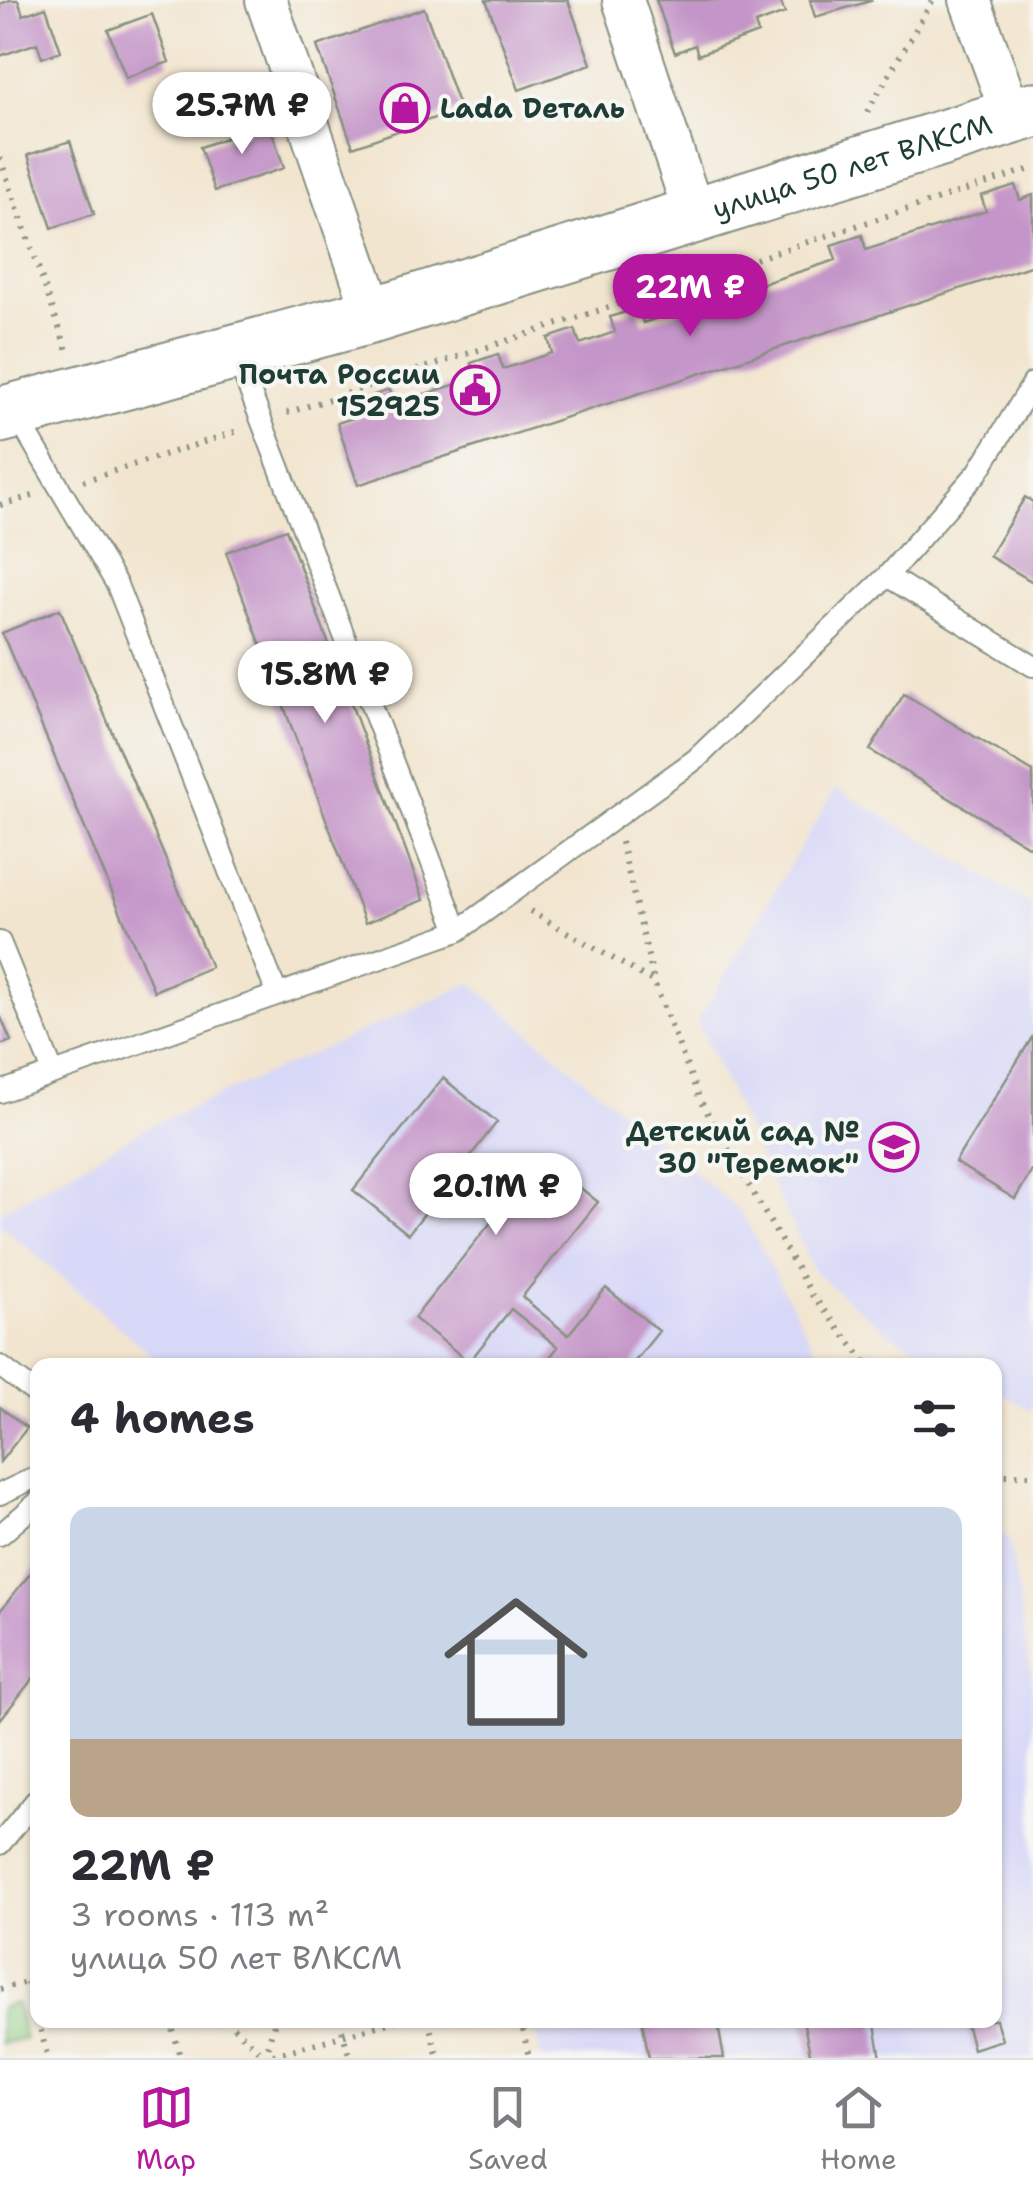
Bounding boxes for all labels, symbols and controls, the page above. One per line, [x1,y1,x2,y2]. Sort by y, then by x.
pin: 25.7M ₽ [150,72,334,157]
shop icon: Lada Dеталь [379,82,431,134]
text: 25.7M ₽ [174,83,310,126]
place label: Lada Dеталь [440,89,625,127]
street label: улица 50 лет ВЛКСМ [708,105,997,228]
pin: 22M ₽ [620,254,760,339]
text: 22M ₽ [635,265,745,308]
place label: Почта России 152925 [239,355,440,425]
public building icon: Почта России 152925 [449,364,501,416]
pin: 15.8M ₽ [233,641,417,726]
text: 15.8M ₽ [260,652,390,695]
place label: Детский сад № 30 "Теремок" [626,1112,859,1182]
school or university icon: Детский сад № 30 "Теремок" [868,1121,920,1173]
pin: 20.1M ₽ [404,1153,588,1238]
text: 20.1M ₽ [431,1164,561,1207]
text: 4 homes [70,1390,255,1446]
icon: filters [907,1391,962,1446]
icon: home [426,1572,606,1752]
text: 22M ₽ [70,1837,215,1893]
text: 3 rooms · 113 m² [70,1893,329,1936]
text: улица 50 лет ВЛКСМ [70,1936,402,1979]
tab: Map [136,2080,196,2178]
tab: Saved [468,2080,548,2178]
tab: Home [820,2080,897,2178]

